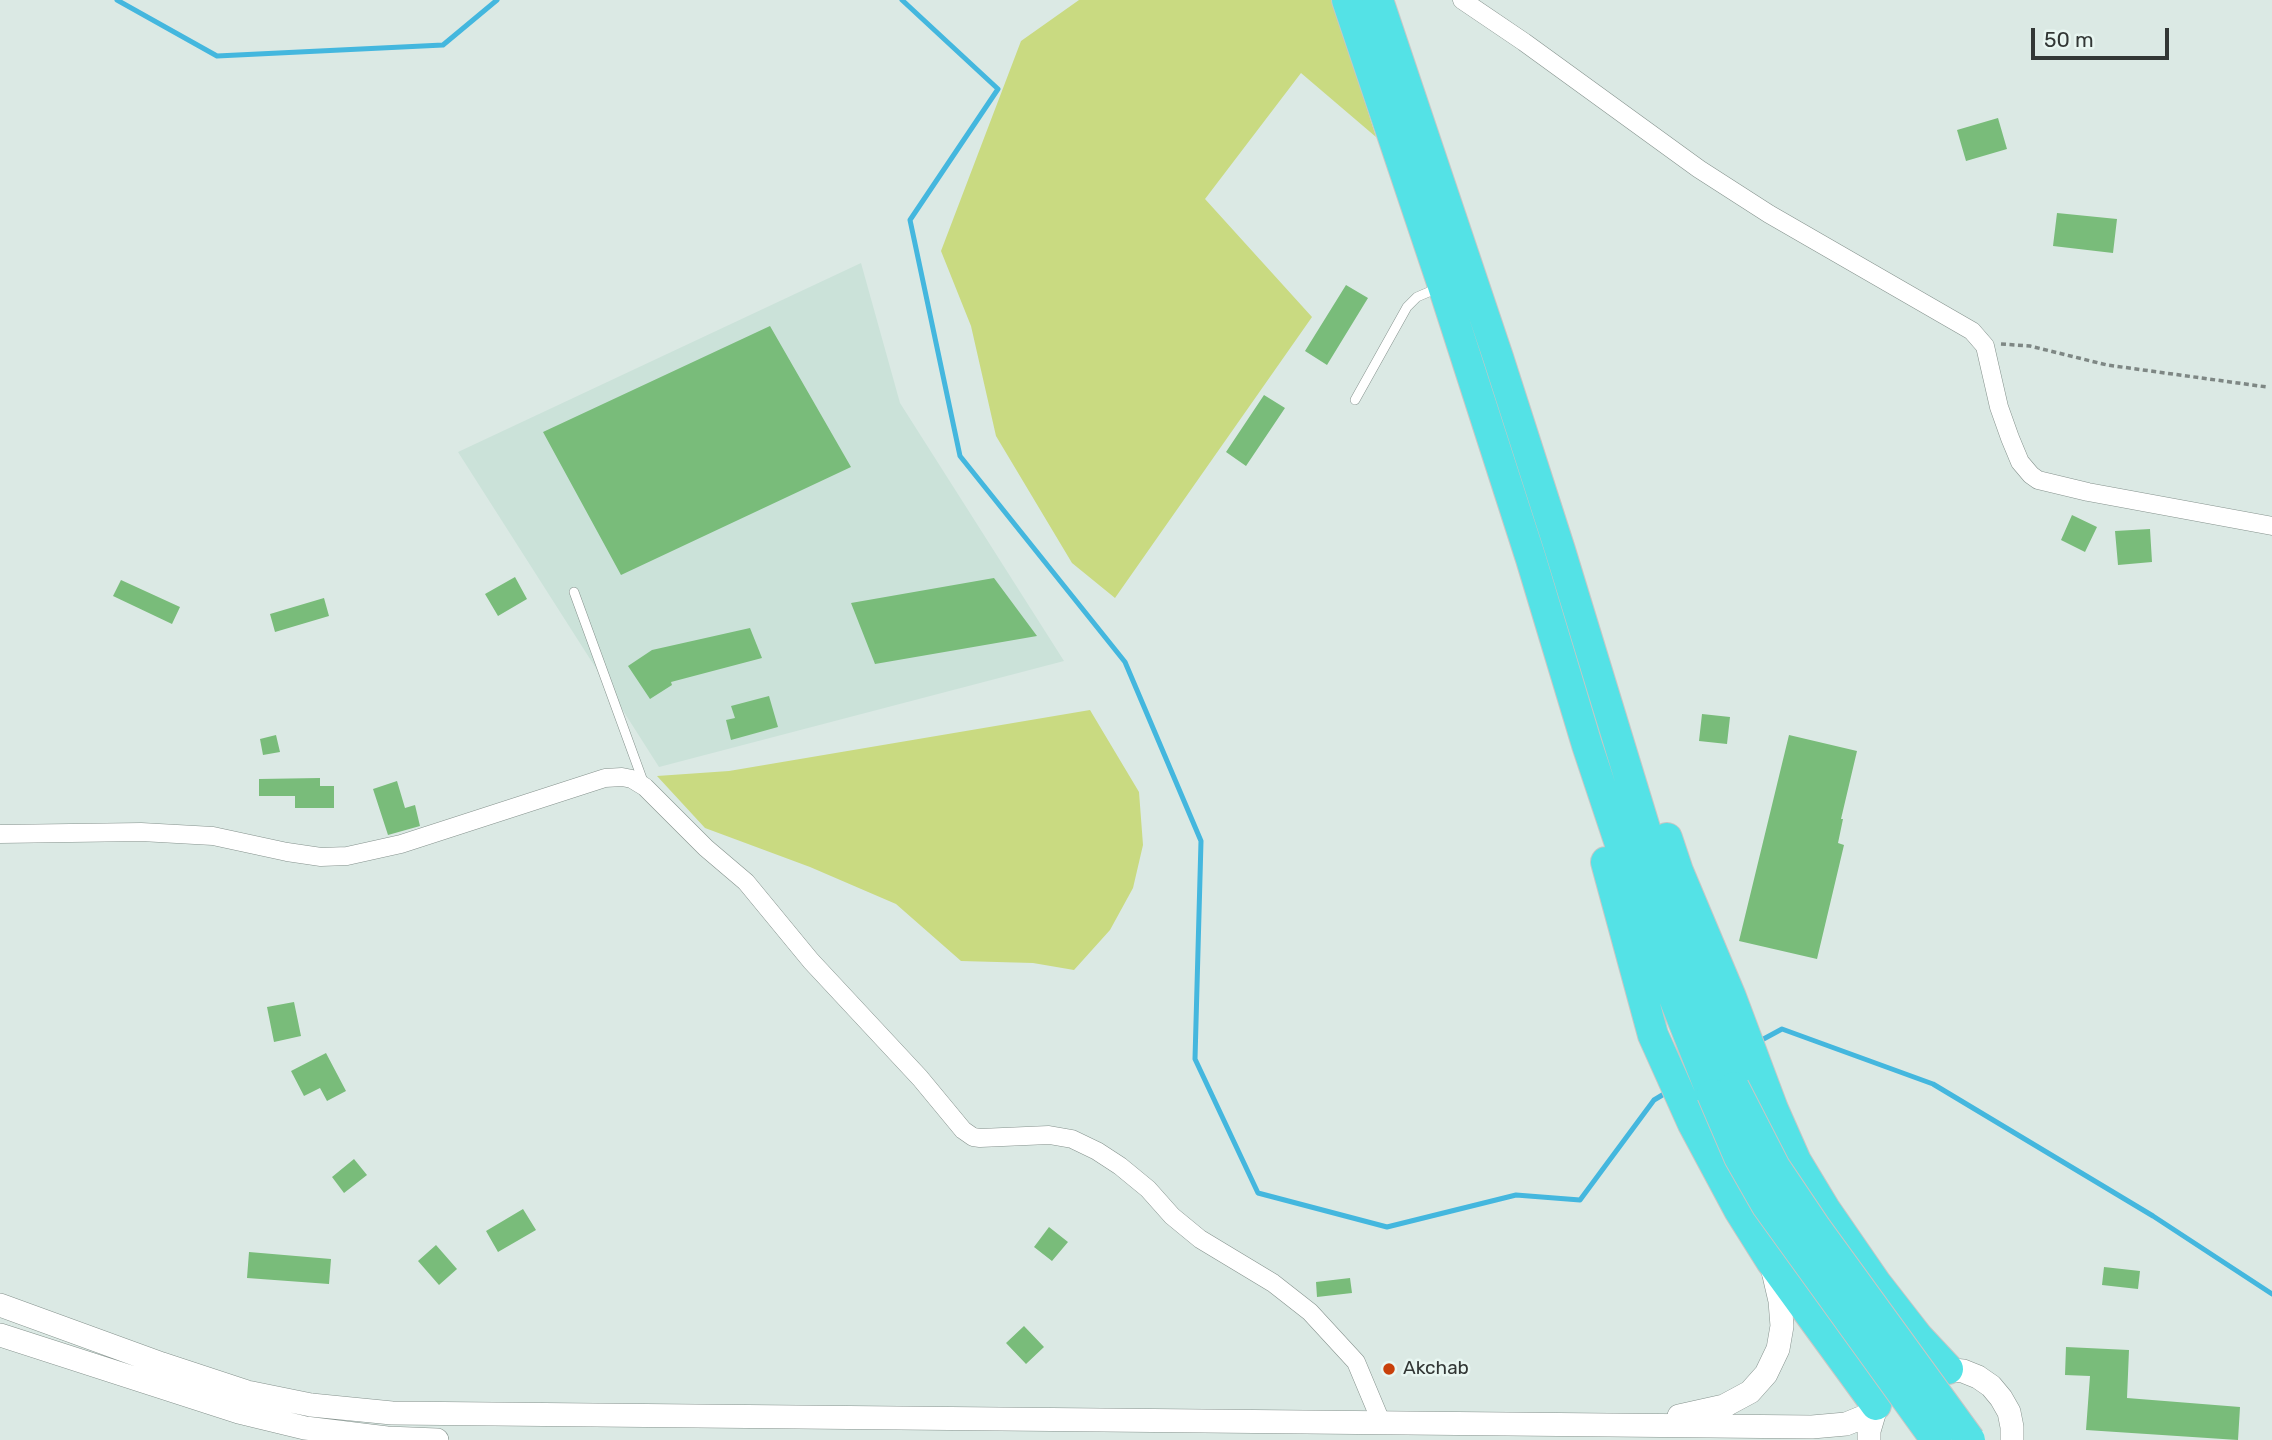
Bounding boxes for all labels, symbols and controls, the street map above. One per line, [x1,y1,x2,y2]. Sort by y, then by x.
scale bar [2034,14,2172,58]
text: 50 m [2044,27,2094,52]
place label: Akchab [1403,1358,1469,1380]
marker: Akchab [1381,1361,1397,1377]

